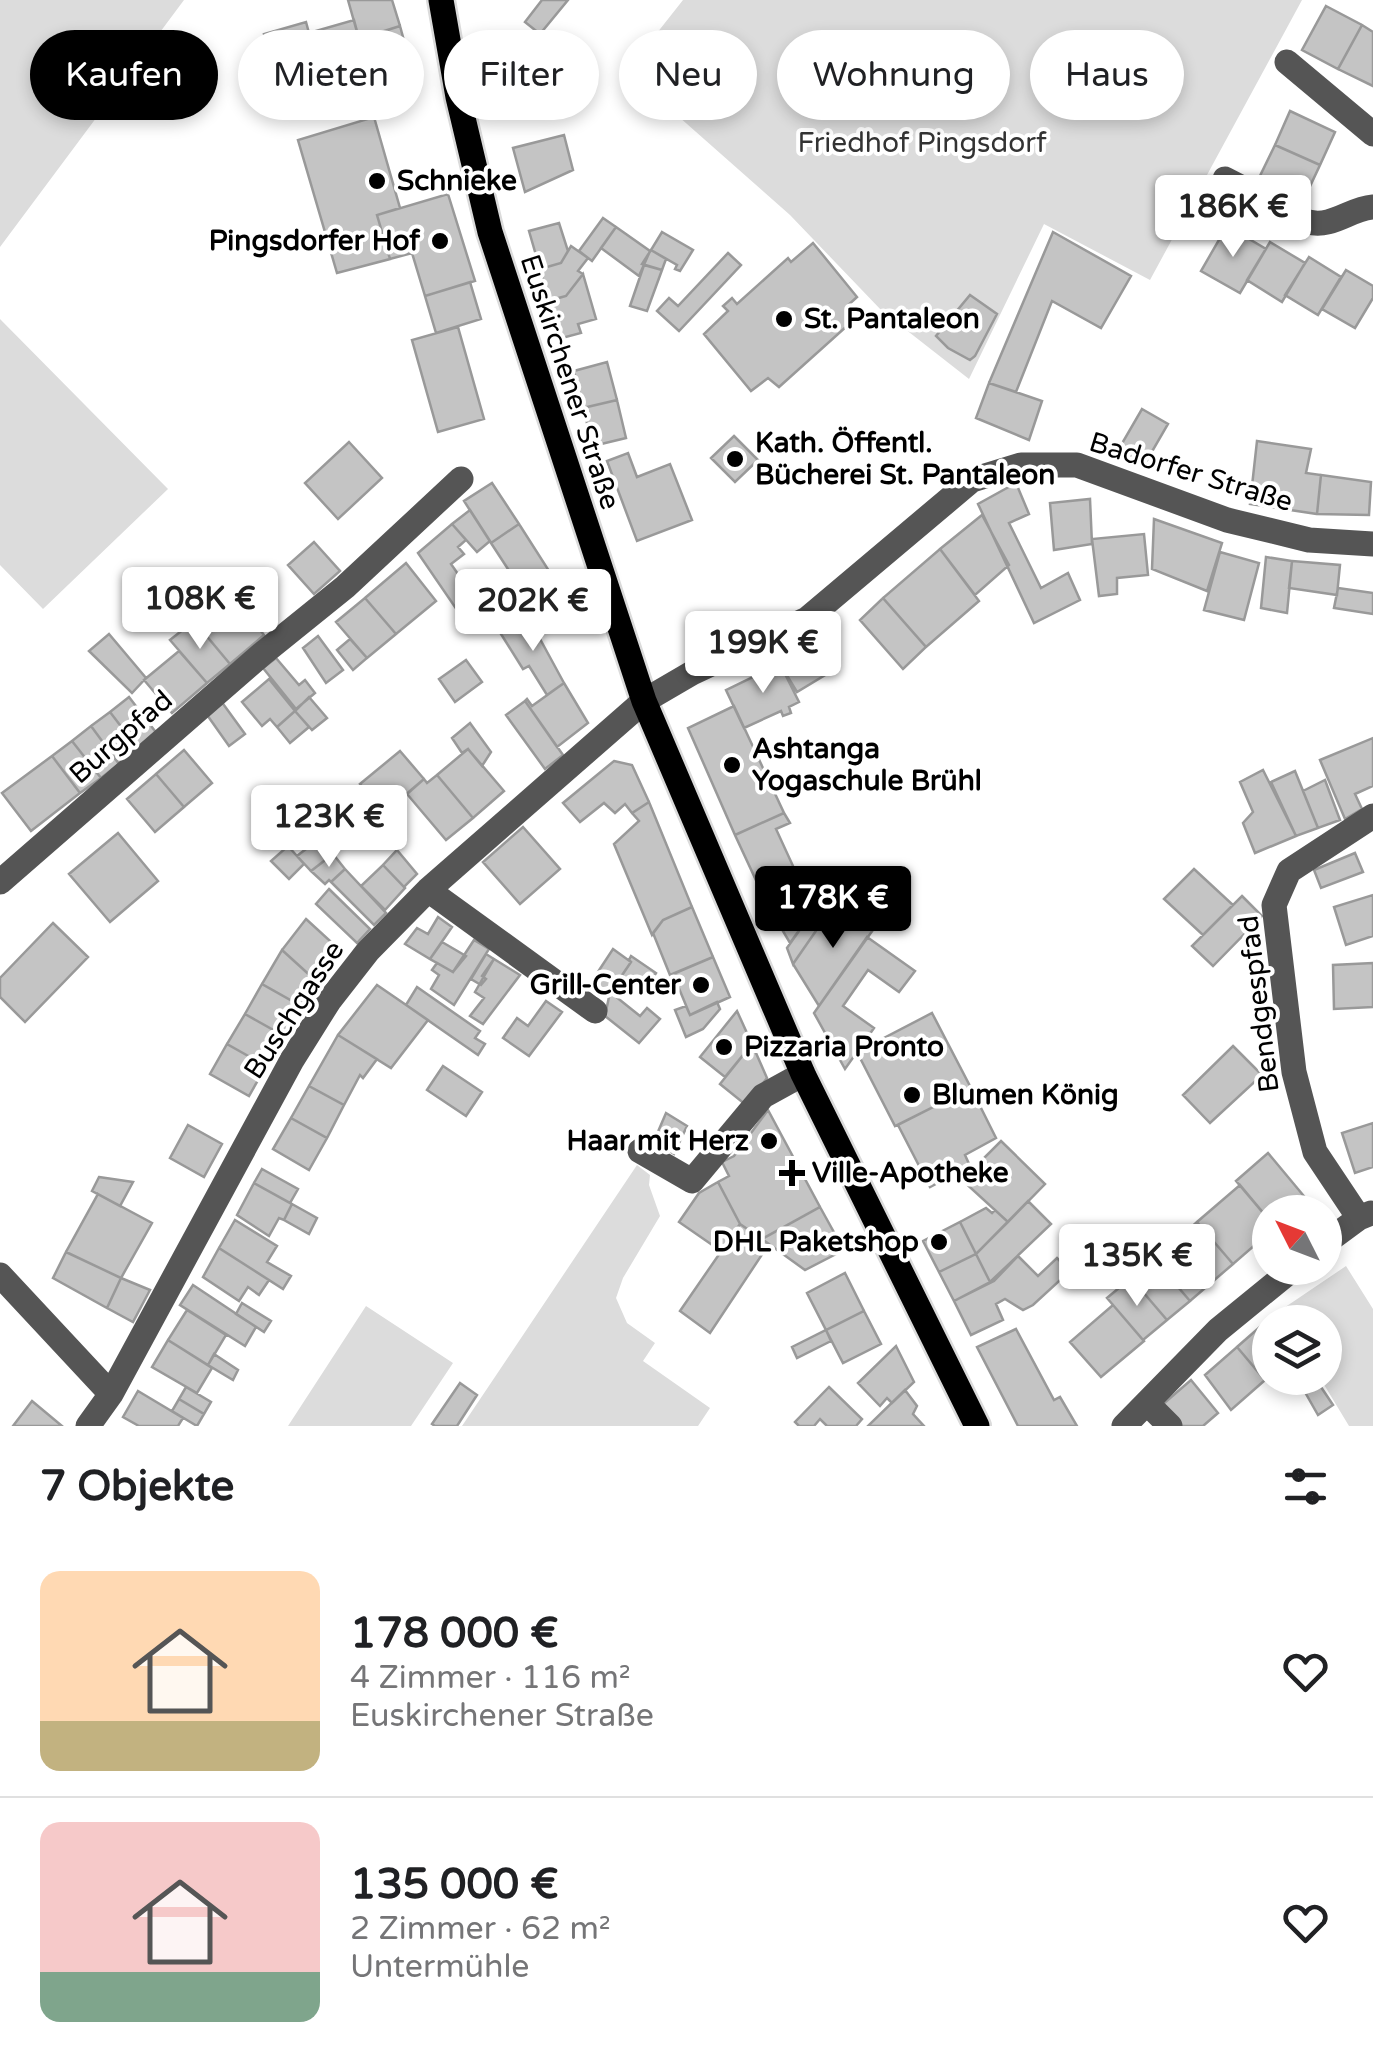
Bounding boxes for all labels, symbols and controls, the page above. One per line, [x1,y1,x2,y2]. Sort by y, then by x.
chip: Kaufen [30,30,218,120]
chip: Mieten [238,30,424,120]
chip: Filter [444,30,599,120]
chip: Neu [619,30,757,120]
chip: Wohnung [777,30,1010,120]
chip: Haus [1030,30,1184,120]
park label: Friedhof Pingsdorf [797,126,1047,160]
place label: Schnieke [397,164,517,198]
marker: Schnieke [366,170,388,192]
pin: 186K € [1152,175,1314,260]
text: 186K € [1177,188,1289,226]
place label: Pingsdorfer Hof [209,224,421,258]
marker: Pingsdorfer Hof [429,230,451,252]
street label: Euskirchener Straße [513,250,627,514]
place label: St. Pantaleon [804,302,980,336]
marker: St. Pantaleon [773,308,795,330]
street label: Badorfer Straße [1085,425,1297,519]
place label: Kath. Öffentl. Bücherei St. Pantaleon [755,426,1055,492]
marker: Kath. Öffentl. Bücherei St. Pantaleon [724,448,746,470]
pin: 108K € [119,567,281,652]
pin: 202K € [452,569,614,654]
text: 108K € [144,580,256,618]
text: 202K € [477,582,589,620]
pin: 199K € [682,611,844,696]
text: 199K € [707,624,819,662]
street label: Burgpfad [63,683,179,791]
place label: Ashtanga Yogaschule Brühl [752,732,982,798]
marker: Ashtanga Yogaschule Brühl [721,754,743,776]
pin: 123K € [248,785,410,870]
text: 123K € [273,798,385,836]
pin: 178K € [752,866,914,951]
text: 178K € [777,879,889,917]
street label: Bendgespfad [1231,914,1287,1094]
street label: Buschgasse [237,935,351,1085]
place label: Grill-Center [530,968,682,1002]
marker: Grill-Center [690,974,712,996]
place label: Pizzaria Pronto [744,1030,944,1064]
marker: Pizzaria Pronto [713,1036,735,1058]
place label: Blumen König [932,1078,1119,1112]
marker: Blumen König [901,1084,923,1106]
place label: Haar mit Herz [566,1124,749,1158]
marker: Haar mit Herz [758,1130,780,1152]
place label: Ville-Apotheke [812,1156,1009,1190]
marker: Ville-Apotheke [781,1162,803,1184]
north arrow [1252,1195,1342,1285]
map controls [1252,1195,1342,1395]
pin: 135K € [1056,1224,1218,1309]
place label: DHL Paketshop [713,1225,919,1259]
marker: DHL Paketshop [928,1231,950,1253]
text: 135K € [1081,1237,1193,1275]
button: layers [1252,1305,1342,1395]
icon: filters [1278,1459,1333,1514]
text: 7 Objekte [40,1461,234,1512]
text: 178 000 € [350,1608,559,1659]
icon: home [120,1611,240,1731]
icon: heart [1278,1644,1333,1699]
text: 4 Zimmer · 116 m² [350,1659,631,1697]
text: Euskirchener Straße [350,1697,654,1735]
text: 135 000 € [350,1859,559,1910]
icon: home [120,1862,240,1982]
icon: heart [1278,1895,1333,1950]
text: 2 Zimmer · 62 m² [350,1910,611,1948]
text: Untermühle [350,1948,529,1986]

